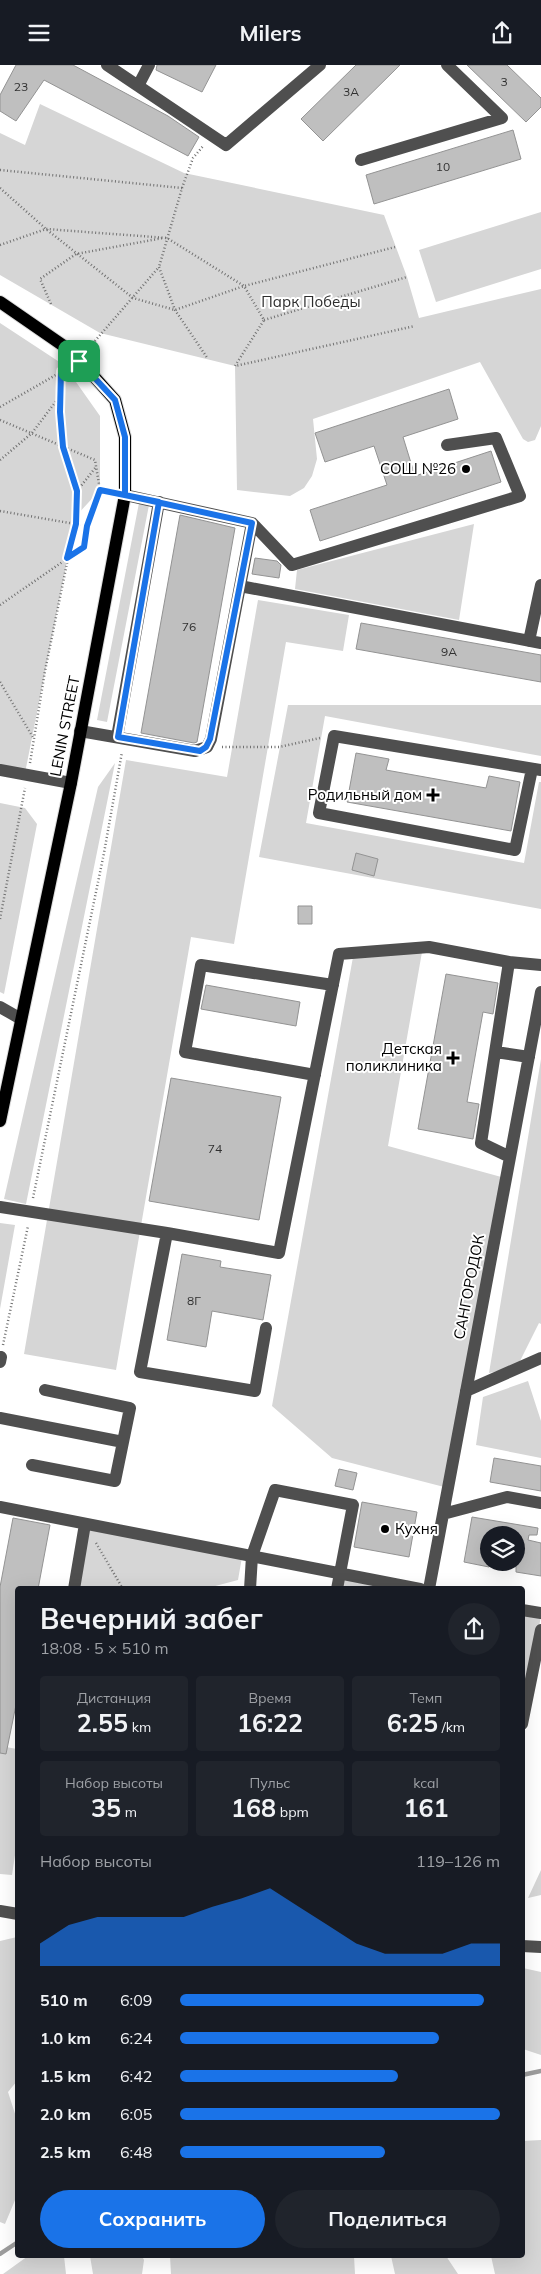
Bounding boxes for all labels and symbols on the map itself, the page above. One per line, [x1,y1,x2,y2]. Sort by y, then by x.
house number: 3 [500,74,508,89]
house number: 23 [14,79,28,94]
house number: 3А [343,84,359,99]
house number: 10 [436,159,450,174]
park label: Парк Победы [261,292,361,311]
pin [58,340,100,382]
place label: СОШ №26 [380,459,456,478]
marker: СОШ №26 [460,463,472,475]
house number: 76 [182,619,196,634]
house number: 9А [441,644,457,659]
street label: LENIN STREET [45,674,84,778]
place label: Родильный дом [308,785,422,804]
marker: Родильный дом [426,788,440,802]
place label: Детская поликлиника [346,1039,442,1075]
marker: Детская поликлиника [446,1051,460,1065]
house number: 74 [208,1141,222,1156]
street label: САНГОРОДОК [449,1233,488,1341]
house number: 8Г [187,1293,201,1308]
place label: Кухня [395,1519,438,1538]
marker: Кухня [379,1523,391,1535]

